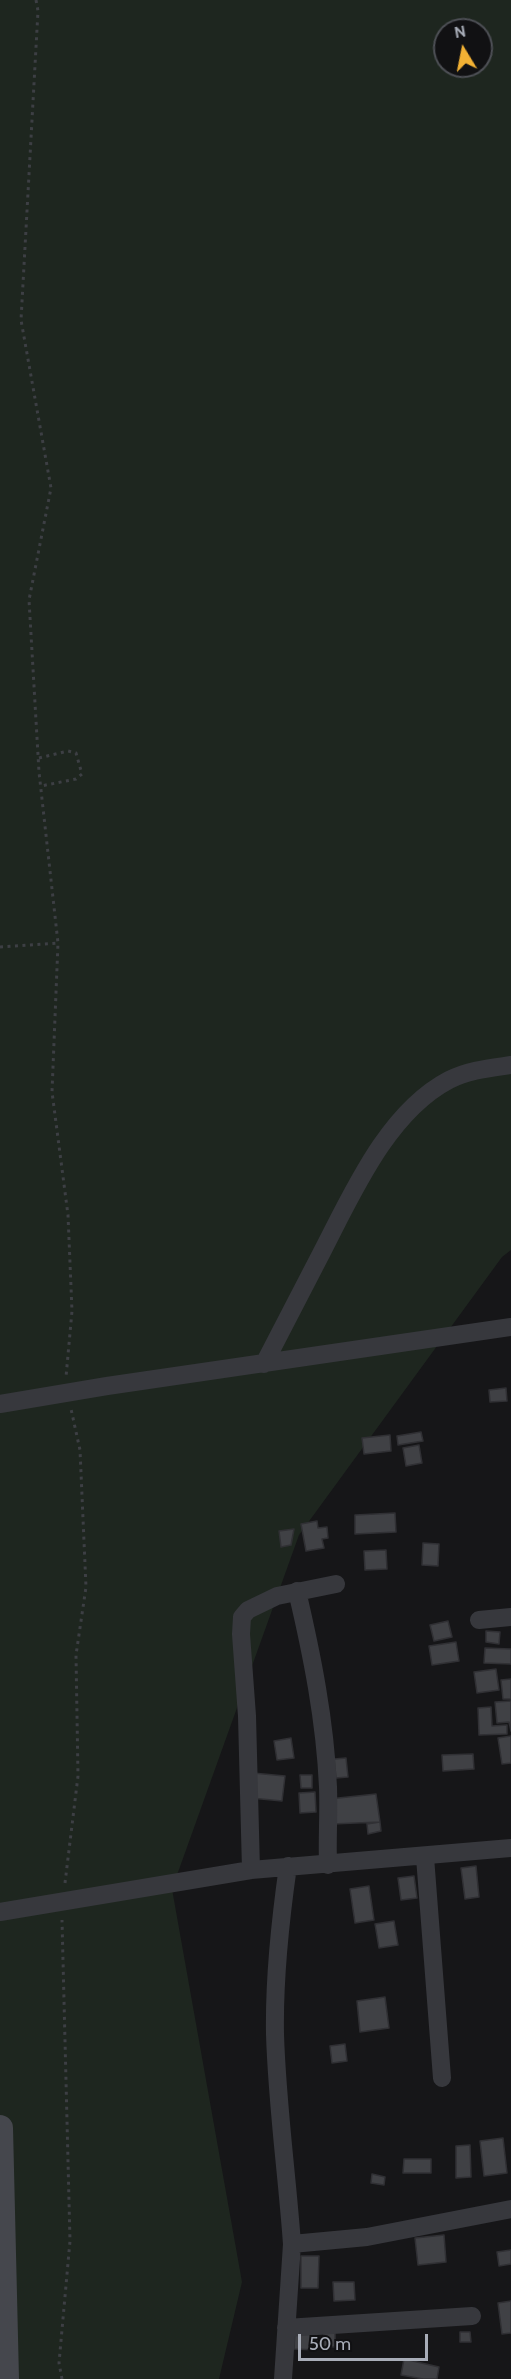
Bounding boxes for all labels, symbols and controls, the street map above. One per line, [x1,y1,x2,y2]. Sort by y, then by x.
north arrow [433,18,493,78]
text: N [453,21,467,42]
scale bar [301,2322,432,2360]
text: 50 m [309,2333,351,2355]

